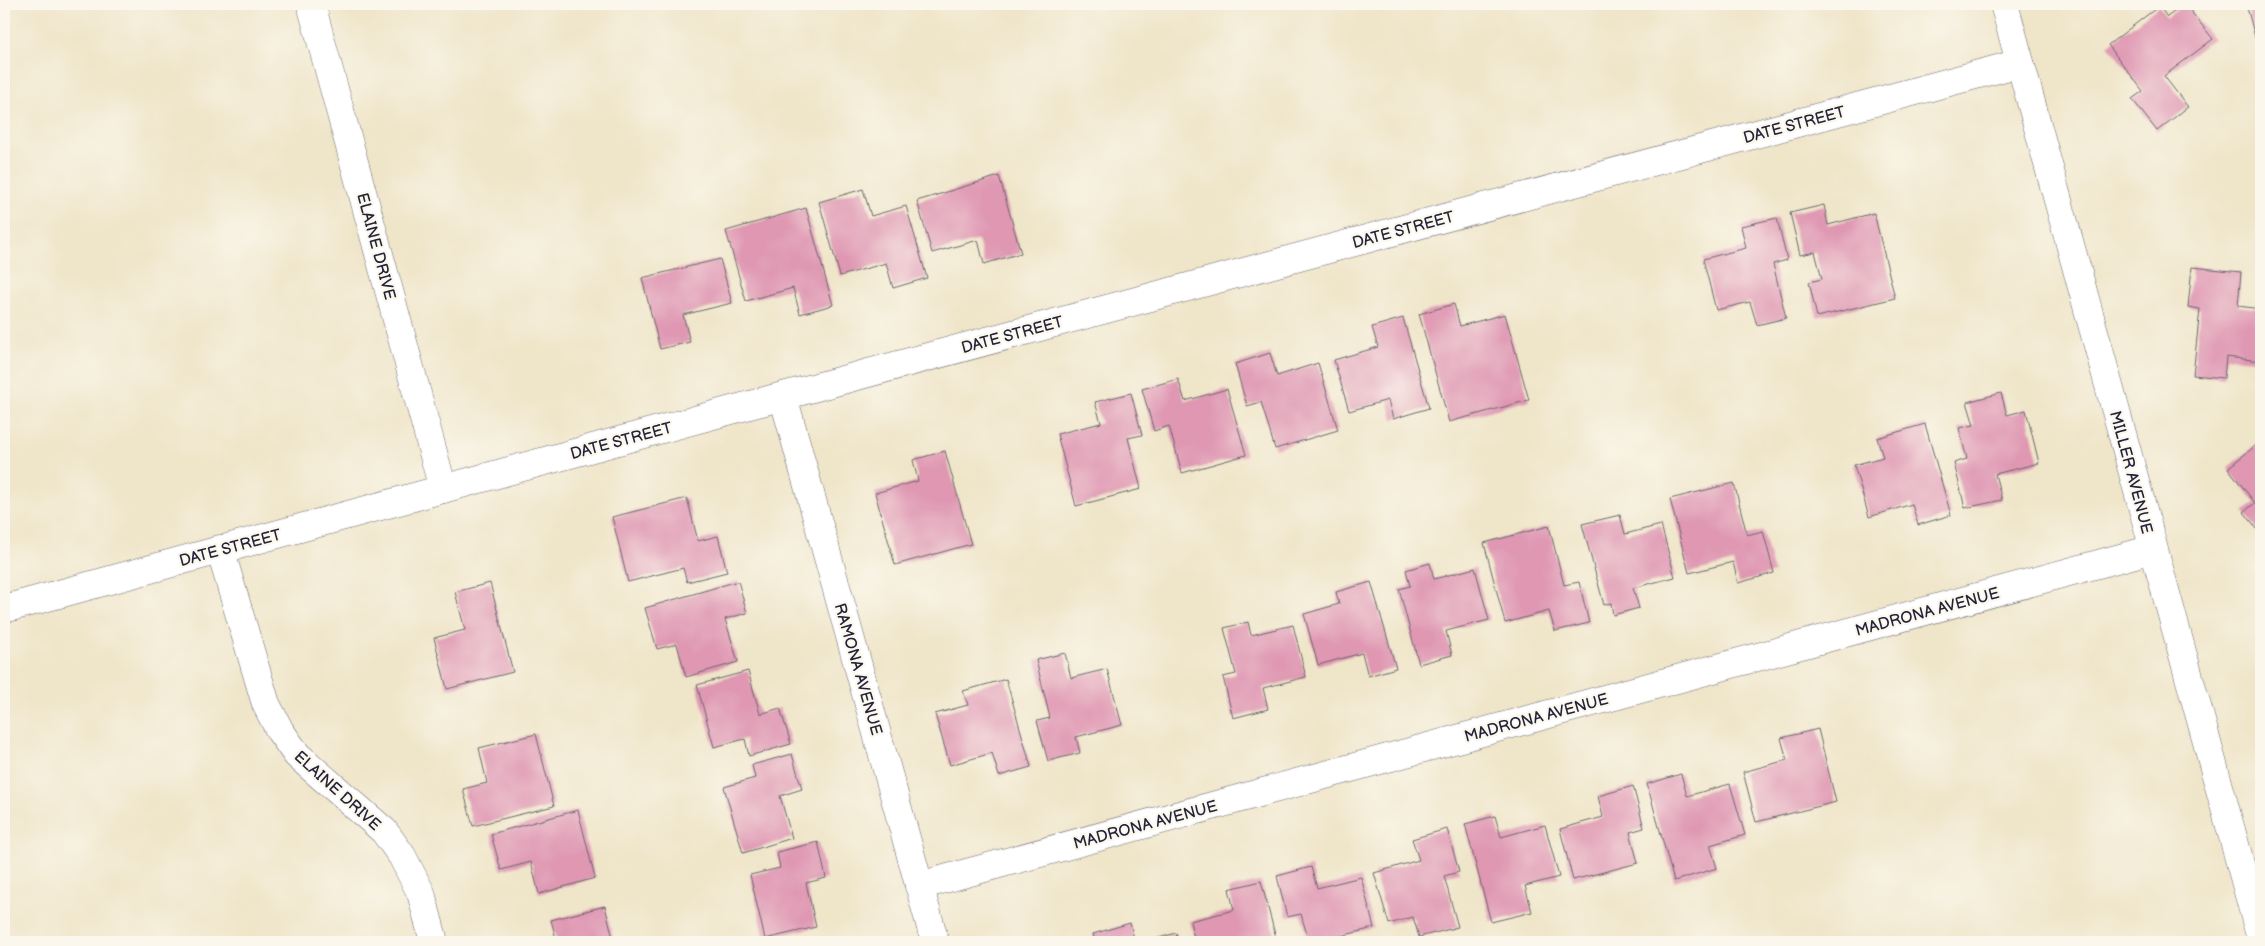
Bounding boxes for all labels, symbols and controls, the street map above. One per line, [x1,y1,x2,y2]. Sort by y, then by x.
street label: DATE STREET [1741,103,1848,148]
street label: ELAINE DRIVE [352,191,399,302]
street label: DATE STREET [1350,208,1457,253]
street label: DATE STREET [959,313,1066,358]
street label: MILLER AVENUE [2105,409,2156,536]
street label: DATE STREET [568,419,675,464]
street label: DATE STREET [177,526,284,571]
street label: MADRONA AVENUE [1853,584,2001,641]
street label: RAMONA AVENUE [830,601,885,738]
street label: MADRONA AVENUE [1462,690,1610,747]
street label: ELAINE DRIVE [290,747,384,835]
street label: MADRONA AVENUE [1071,797,1219,854]

